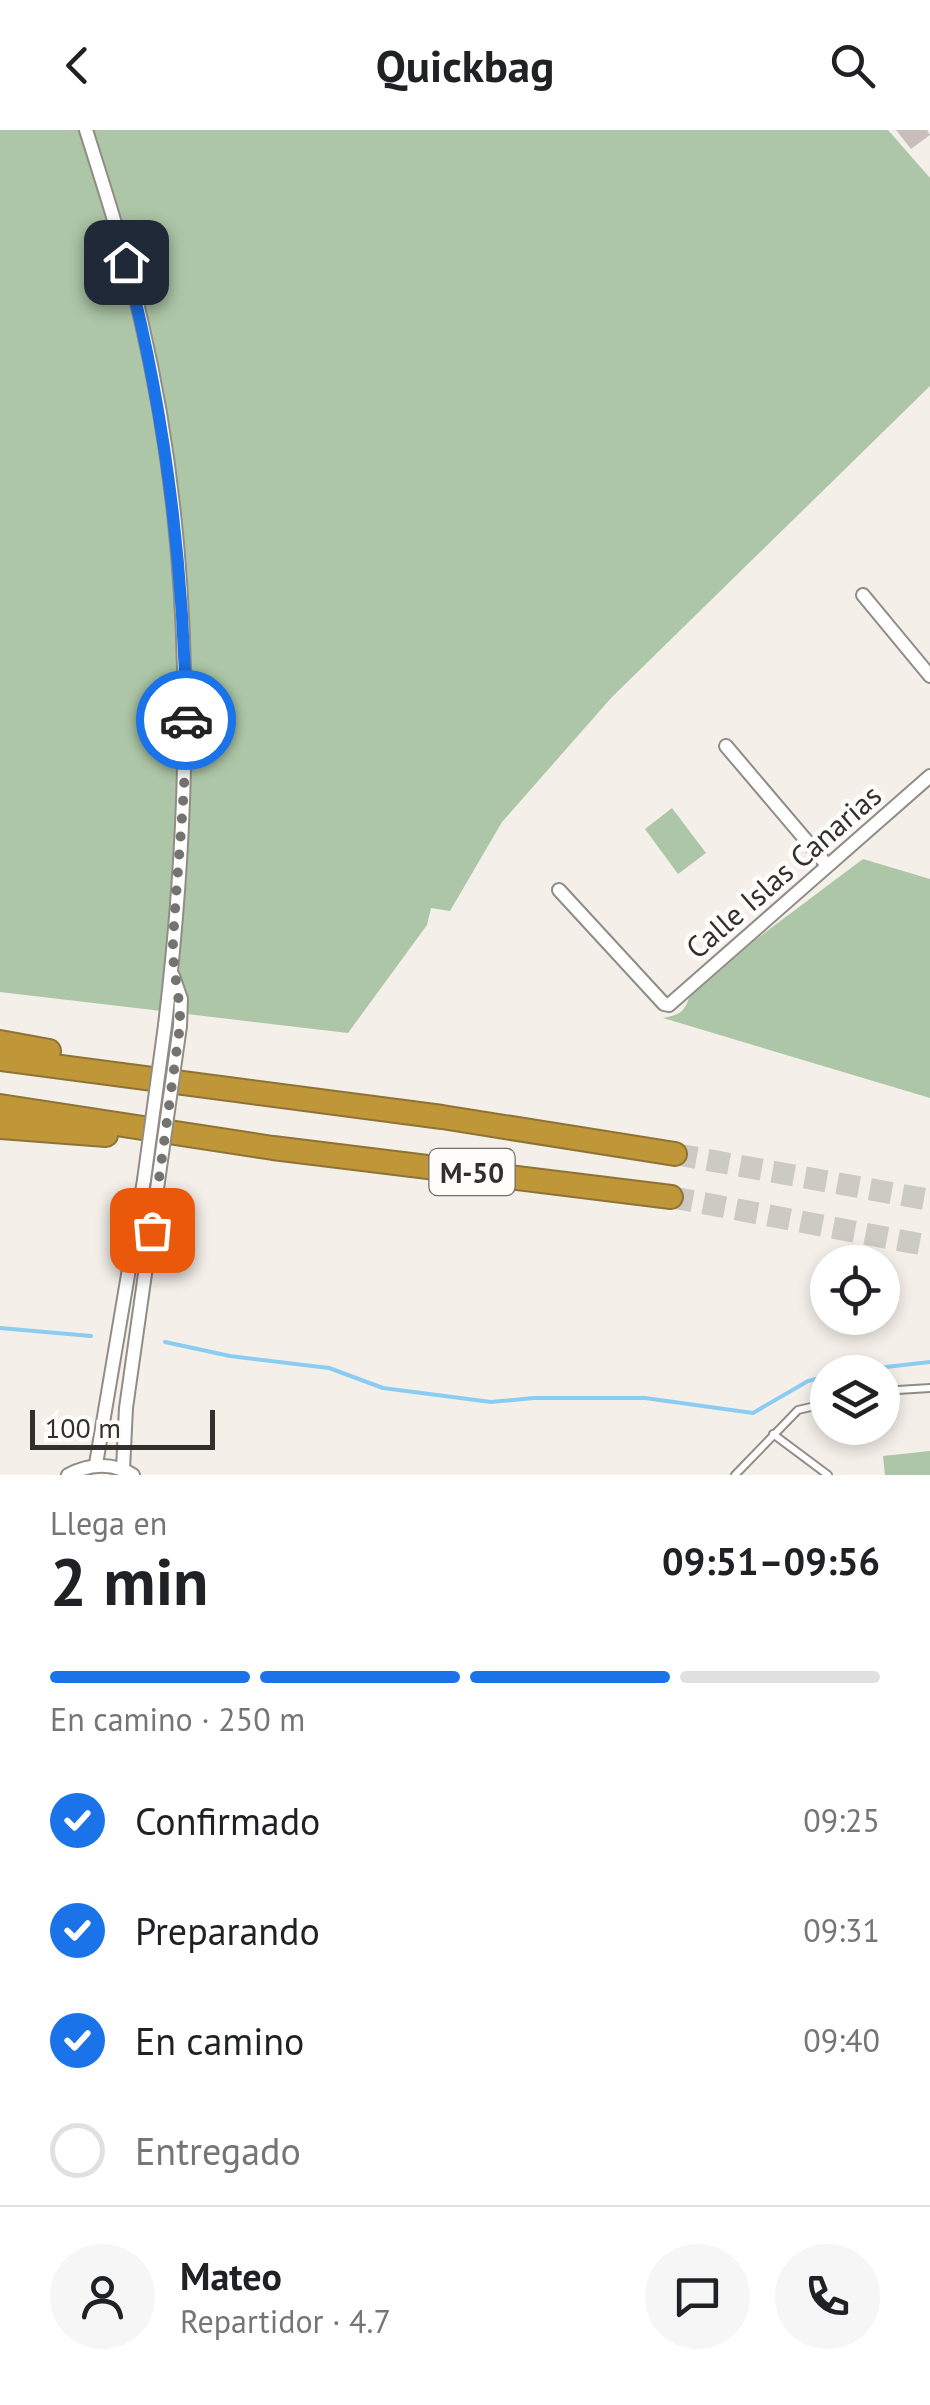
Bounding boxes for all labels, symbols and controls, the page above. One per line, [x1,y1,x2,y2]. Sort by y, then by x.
text: Quickbag [376,36,554,94]
icon: back [50,38,105,93]
icon: search [825,38,880,93]
pin [84,220,169,305]
icon: home [99,235,154,290]
courier [136,670,236,770]
icon: car [159,693,214,748]
street label: Calle Islas Canarias [677,775,889,967]
road number: M-50 [430,1149,514,1195]
pin [110,1188,195,1273]
icon: bag [125,1203,180,1258]
map controls [810,1245,900,1445]
button: locate [810,1245,900,1335]
button: layers [810,1355,900,1445]
scale bar [30,1405,215,1450]
text: 100 m [45,1409,121,1446]
text: Llega en [50,1502,167,1544]
text: 09:51–09:56 [662,1536,880,1585]
text: 2 min [50,1539,209,1623]
text: En camino · 250 m [50,1698,305,1740]
icon: check [50,1793,105,1848]
text: Confirmado [135,1796,320,1845]
text: 09:25 [803,1799,880,1841]
icon: check [50,1903,105,1958]
text: Preparando [135,1906,320,1955]
text: 09:31 [803,1909,880,1951]
icon: check [50,2013,105,2068]
text: En camino [135,2016,304,2065]
text: 09:40 [803,2019,880,2061]
text: Entregado [135,2126,301,2175]
button: person [50,2244,155,2349]
button: chat [645,2244,750,2349]
button: phone [775,2244,880,2349]
text: Mateo [180,2251,282,2300]
text: Repartidor · 4.7 [180,2300,391,2342]

